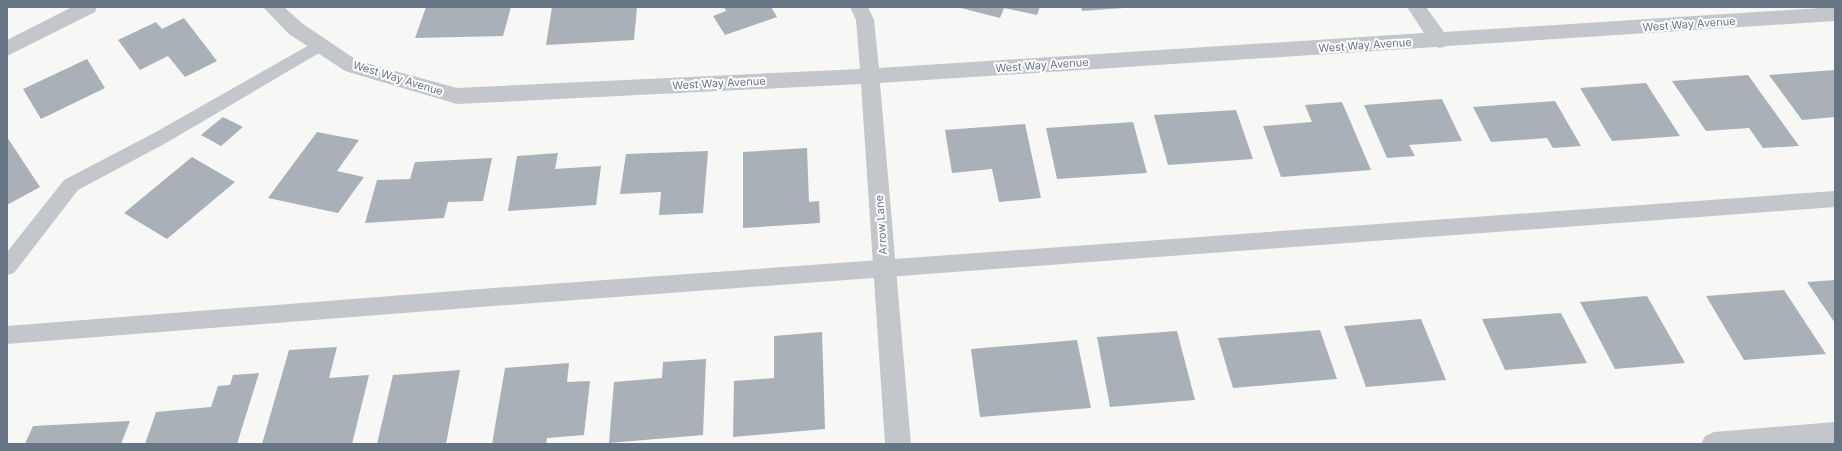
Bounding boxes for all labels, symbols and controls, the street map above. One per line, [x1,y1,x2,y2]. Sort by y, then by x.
street label: West Way Avenue [1642,14,1736,34]
street label: West Way Avenue [1318,35,1412,55]
street label: West Way Avenue [995,55,1089,75]
street label: West Way Avenue [351,58,445,98]
street label: West Way Avenue [672,74,766,92]
street label: Arrow Lane [872,195,890,255]

